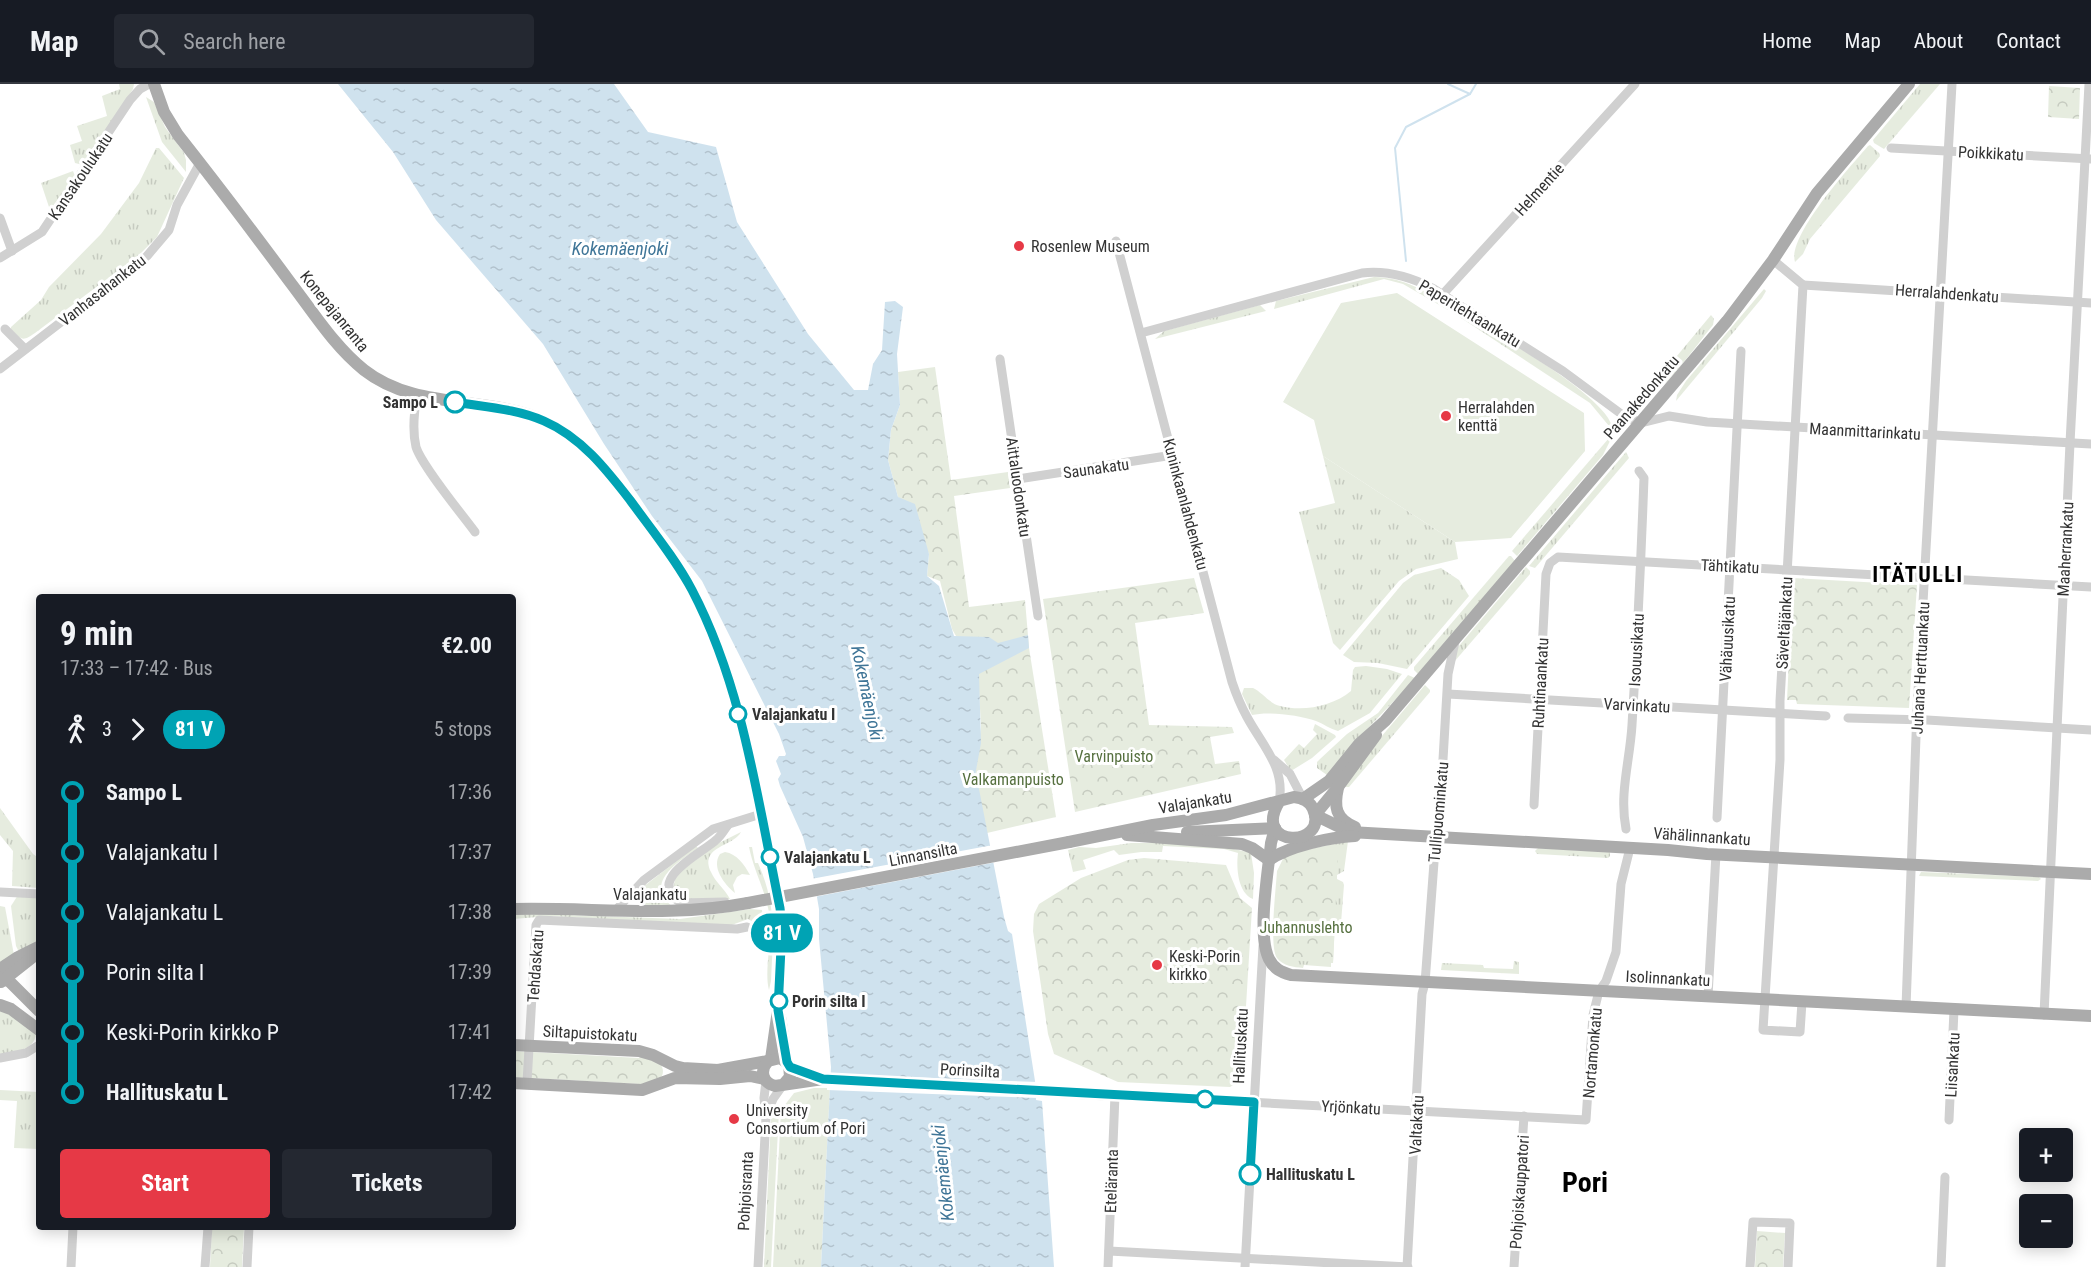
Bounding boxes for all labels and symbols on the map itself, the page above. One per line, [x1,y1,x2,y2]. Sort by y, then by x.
street label: Kansakoulukatu [44,129,116,223]
street label: Poikkikatu [1958,142,2024,165]
street label: Helmentie [1511,159,1568,220]
place label: Rosenlew Museum [1031,237,1150,256]
water label: Kokemäenjoki [572,238,669,259]
marker: Rosenlew Museum [1012,239,1026,253]
street label: Vanhasahankatu [55,251,149,330]
street label: Konepajanranta [296,267,373,356]
street label: Paperitehtaankatu [1415,276,1524,351]
street label: Herralahdenkatu [1894,280,2000,307]
street label: Paanakedonkatu [1600,351,1683,443]
marker: Sampo L [444,391,466,413]
place label: Sampo L [383,393,438,412]
place label: Herralahden kenttä [1458,398,1535,435]
marker: Herralahden kenttä [1439,409,1453,423]
street label: Maanmittarinkatu [1809,419,1921,444]
street label: Aittaluodonkatu [1002,436,1035,538]
street label: Kuninkaanlahdenkatu [1159,436,1212,572]
street label: Saunakatu [1062,454,1130,483]
street label: Maaherrankatu [2054,501,2077,597]
street label: Tähtikatu [1700,555,1760,578]
district label: ITÄTULLI [1872,562,1964,587]
street label: Säveltäjänkatu [1773,576,1796,670]
street label: Vähäuusikatu [1716,596,1739,682]
street label: Juhana Herttuankatu [1908,601,1933,735]
street label: Isouusikatu [1625,613,1648,687]
street label: Ruhtinaankatu [1529,637,1552,729]
water label: Kokemäenjoki [847,643,888,743]
street label: Varvinkatu [1603,694,1671,717]
marker: Valajankatu I [729,705,747,723]
place label: Valajankatu I [752,705,835,724]
park label: Varvinpuisto [1075,747,1153,766]
street label: Tullipuominkatu [1425,761,1452,863]
park label: Valkamanpuisto [962,770,1064,789]
street label: Valajankatu [1157,787,1233,818]
street label: Vähälinnankatu [1653,824,1751,849]
street label: Linnansilta [887,839,959,870]
marker: Valajankatu L [761,848,779,866]
place label: Valajankatu L [784,848,871,867]
street label: Valajankatu [613,885,687,904]
line badge: 81 V [740,914,824,952]
park label: Juhannuslehto [1260,918,1352,937]
street label: Tehdaskatu [523,929,548,1003]
place label: Keski-Porin kirkko [1169,947,1240,984]
marker: Keski-Porin kirkko [1150,958,1164,972]
street label: Isolinnankatu [1625,967,1711,990]
marker: Porin silta I [770,992,788,1010]
place label: Porin silta I [792,992,866,1011]
street label: Nortamonkatu [1579,1007,1606,1099]
street label: Hallituskatu [1229,1008,1252,1084]
street label: Siltapuistokatu [542,1022,638,1045]
street label: Liisankatu [1941,1032,1964,1098]
street label: Porinsilta [939,1059,1001,1082]
unlabelled marker [1196,1090,1214,1108]
street label: Valtakatu [1405,1095,1428,1155]
street label: Yrjönkatu [1321,1096,1381,1119]
place label: University Consortium of Pori [746,1101,865,1138]
marker: University Consortium of Pori [727,1112,741,1126]
water label: Kokemäenjoki [927,1123,958,1222]
street label: Pohjoiskauppatori [1506,1134,1533,1250]
street label: Eteläranta [1101,1149,1122,1213]
street label: Pohjoisranta [734,1151,757,1231]
marker: Hallituskatu L [1239,1163,1261,1185]
place label: Hallituskatu L [1266,1165,1355,1184]
district label: Pori [1562,1166,1608,1199]

